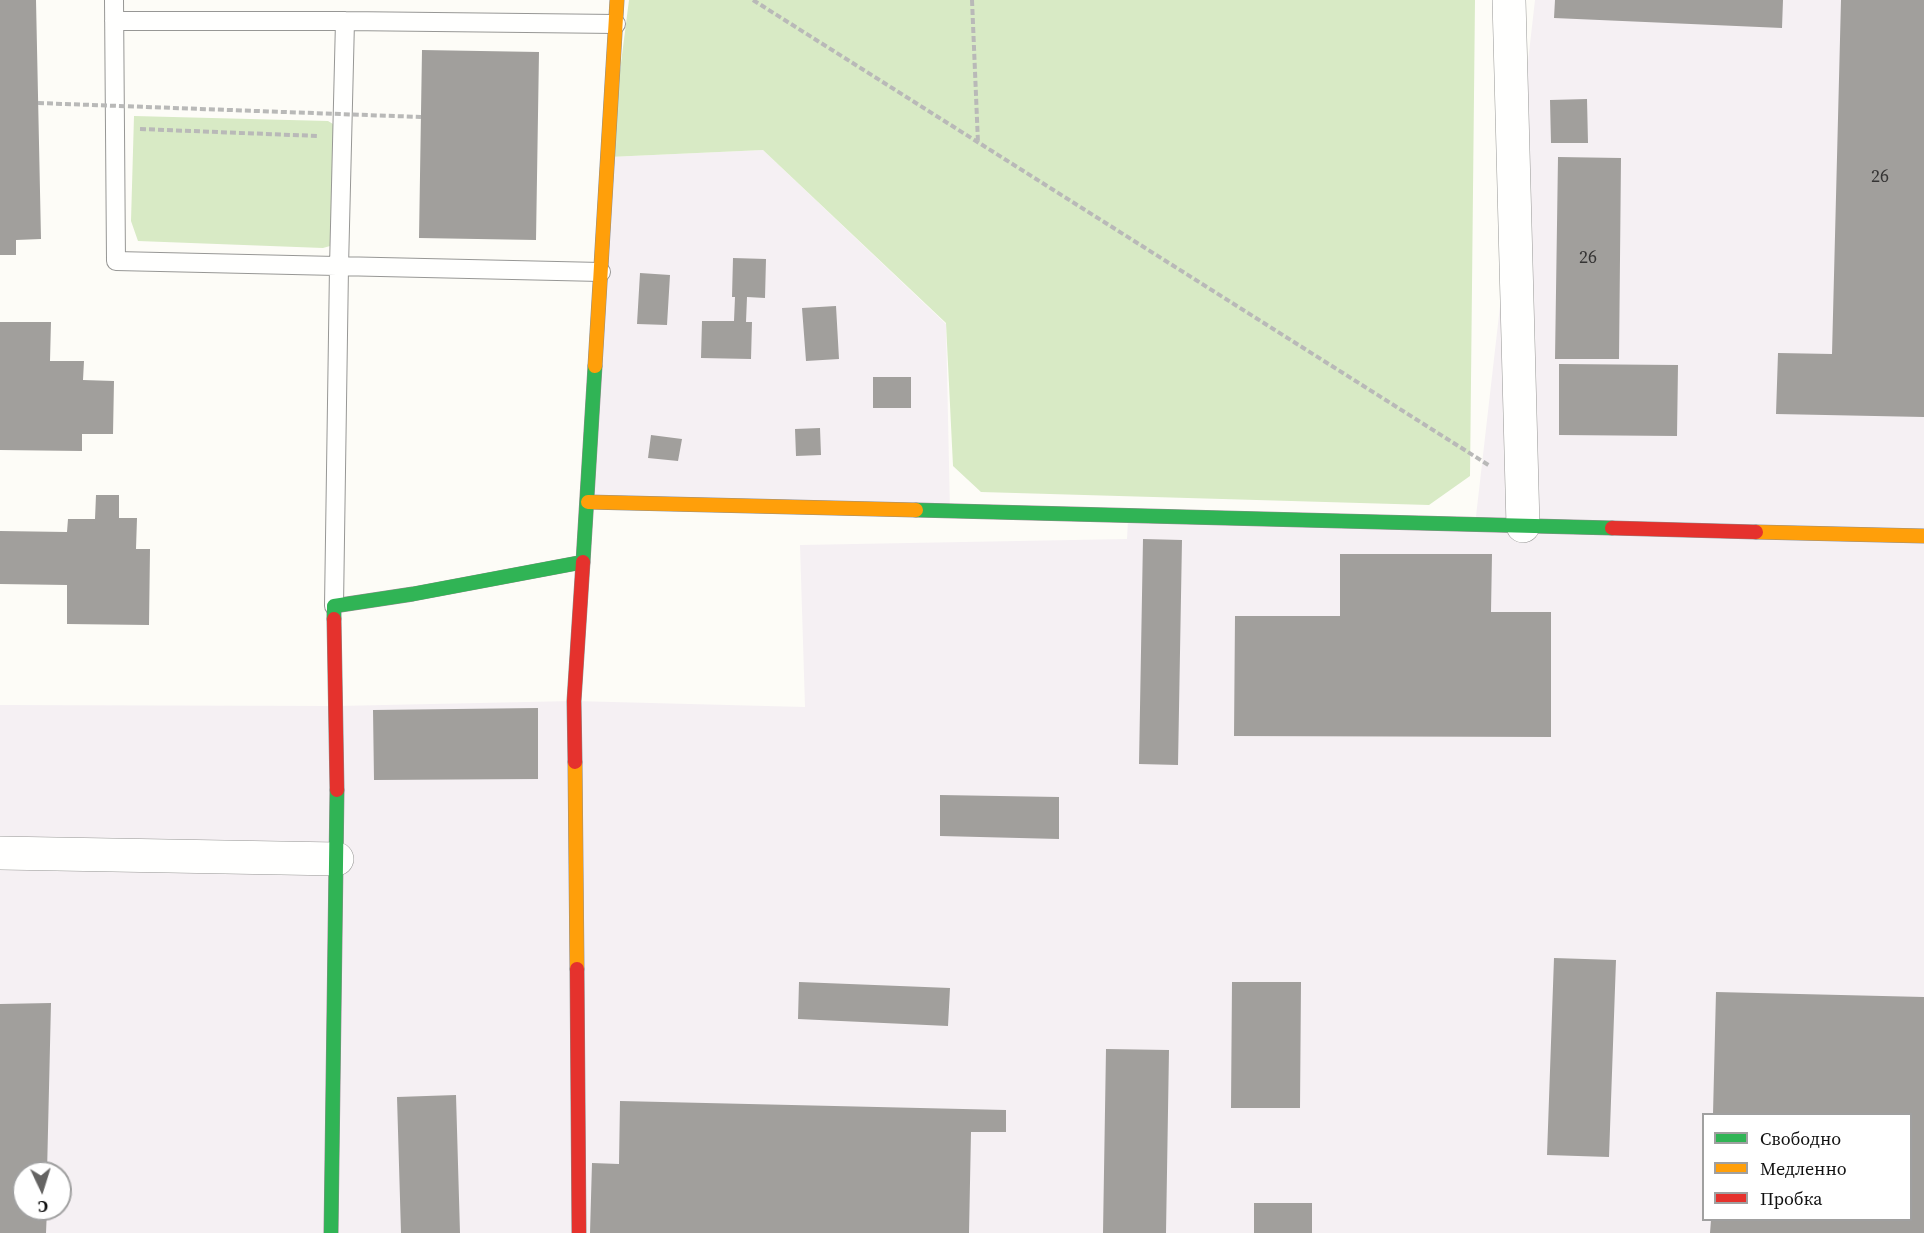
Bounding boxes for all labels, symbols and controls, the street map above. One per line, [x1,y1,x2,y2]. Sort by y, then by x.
house number: 26 [1871,166,1889,188]
house number: 26 [1579,247,1597,269]
legend [1702,1113,1912,1221]
text: Свободно [1760,1126,1841,1151]
text: Медленно [1760,1156,1847,1181]
north arrow [12,1161,72,1221]
text: Пробка [1760,1186,1822,1211]
text: С [37,1196,49,1218]

